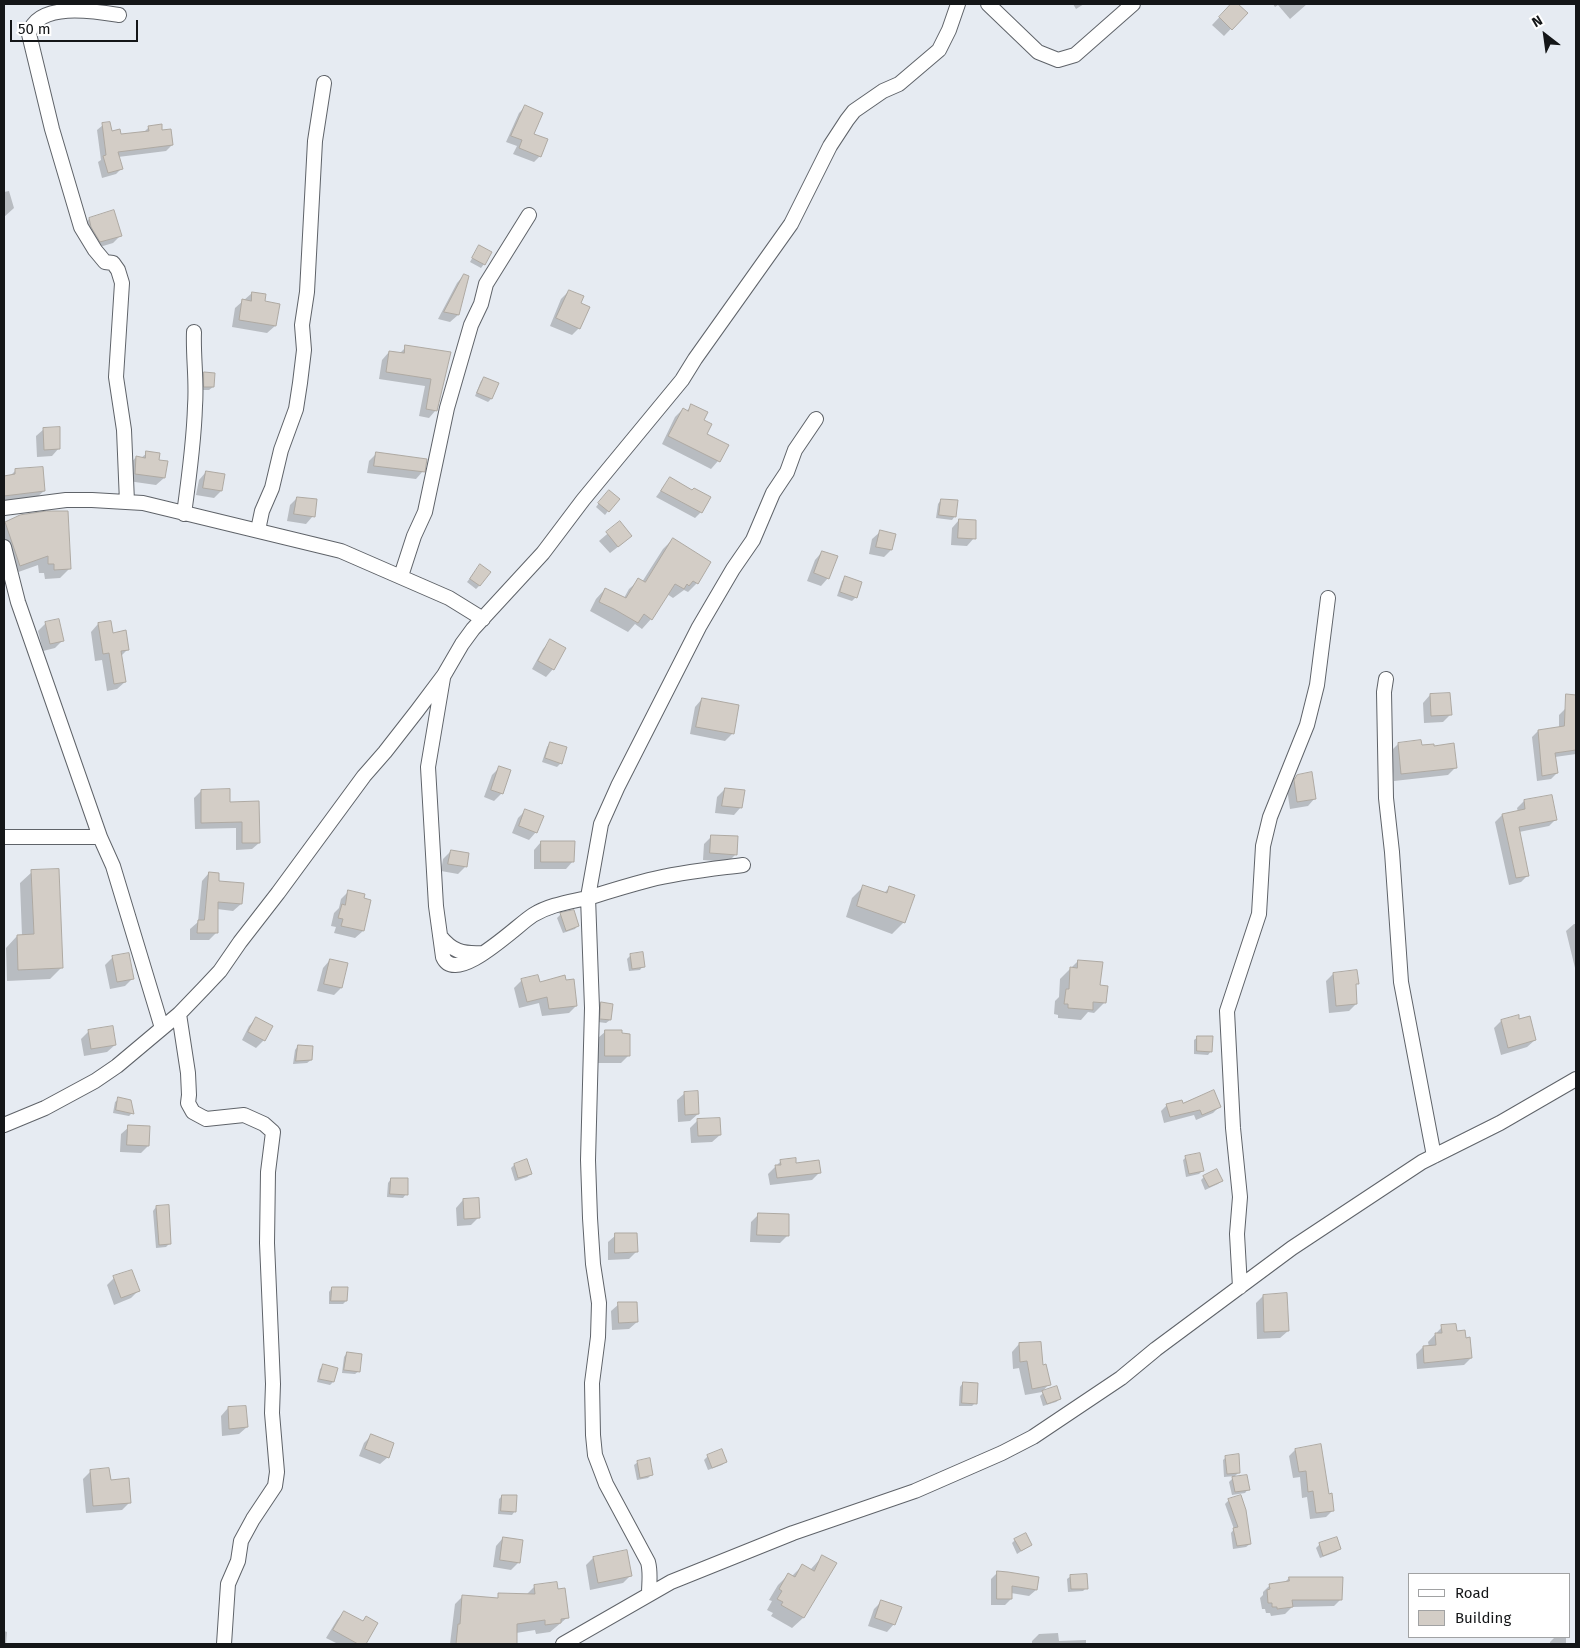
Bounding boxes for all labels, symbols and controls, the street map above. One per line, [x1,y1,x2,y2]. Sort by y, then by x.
scale bar [12,10,140,42]
north arrow [1520,10,1570,60]
text: N [1529,12,1546,31]
text: 50 m [18,20,51,38]
legend [1408,1573,1570,1638]
text: Road [1455,1584,1490,1602]
text: Building [1455,1609,1511,1627]

